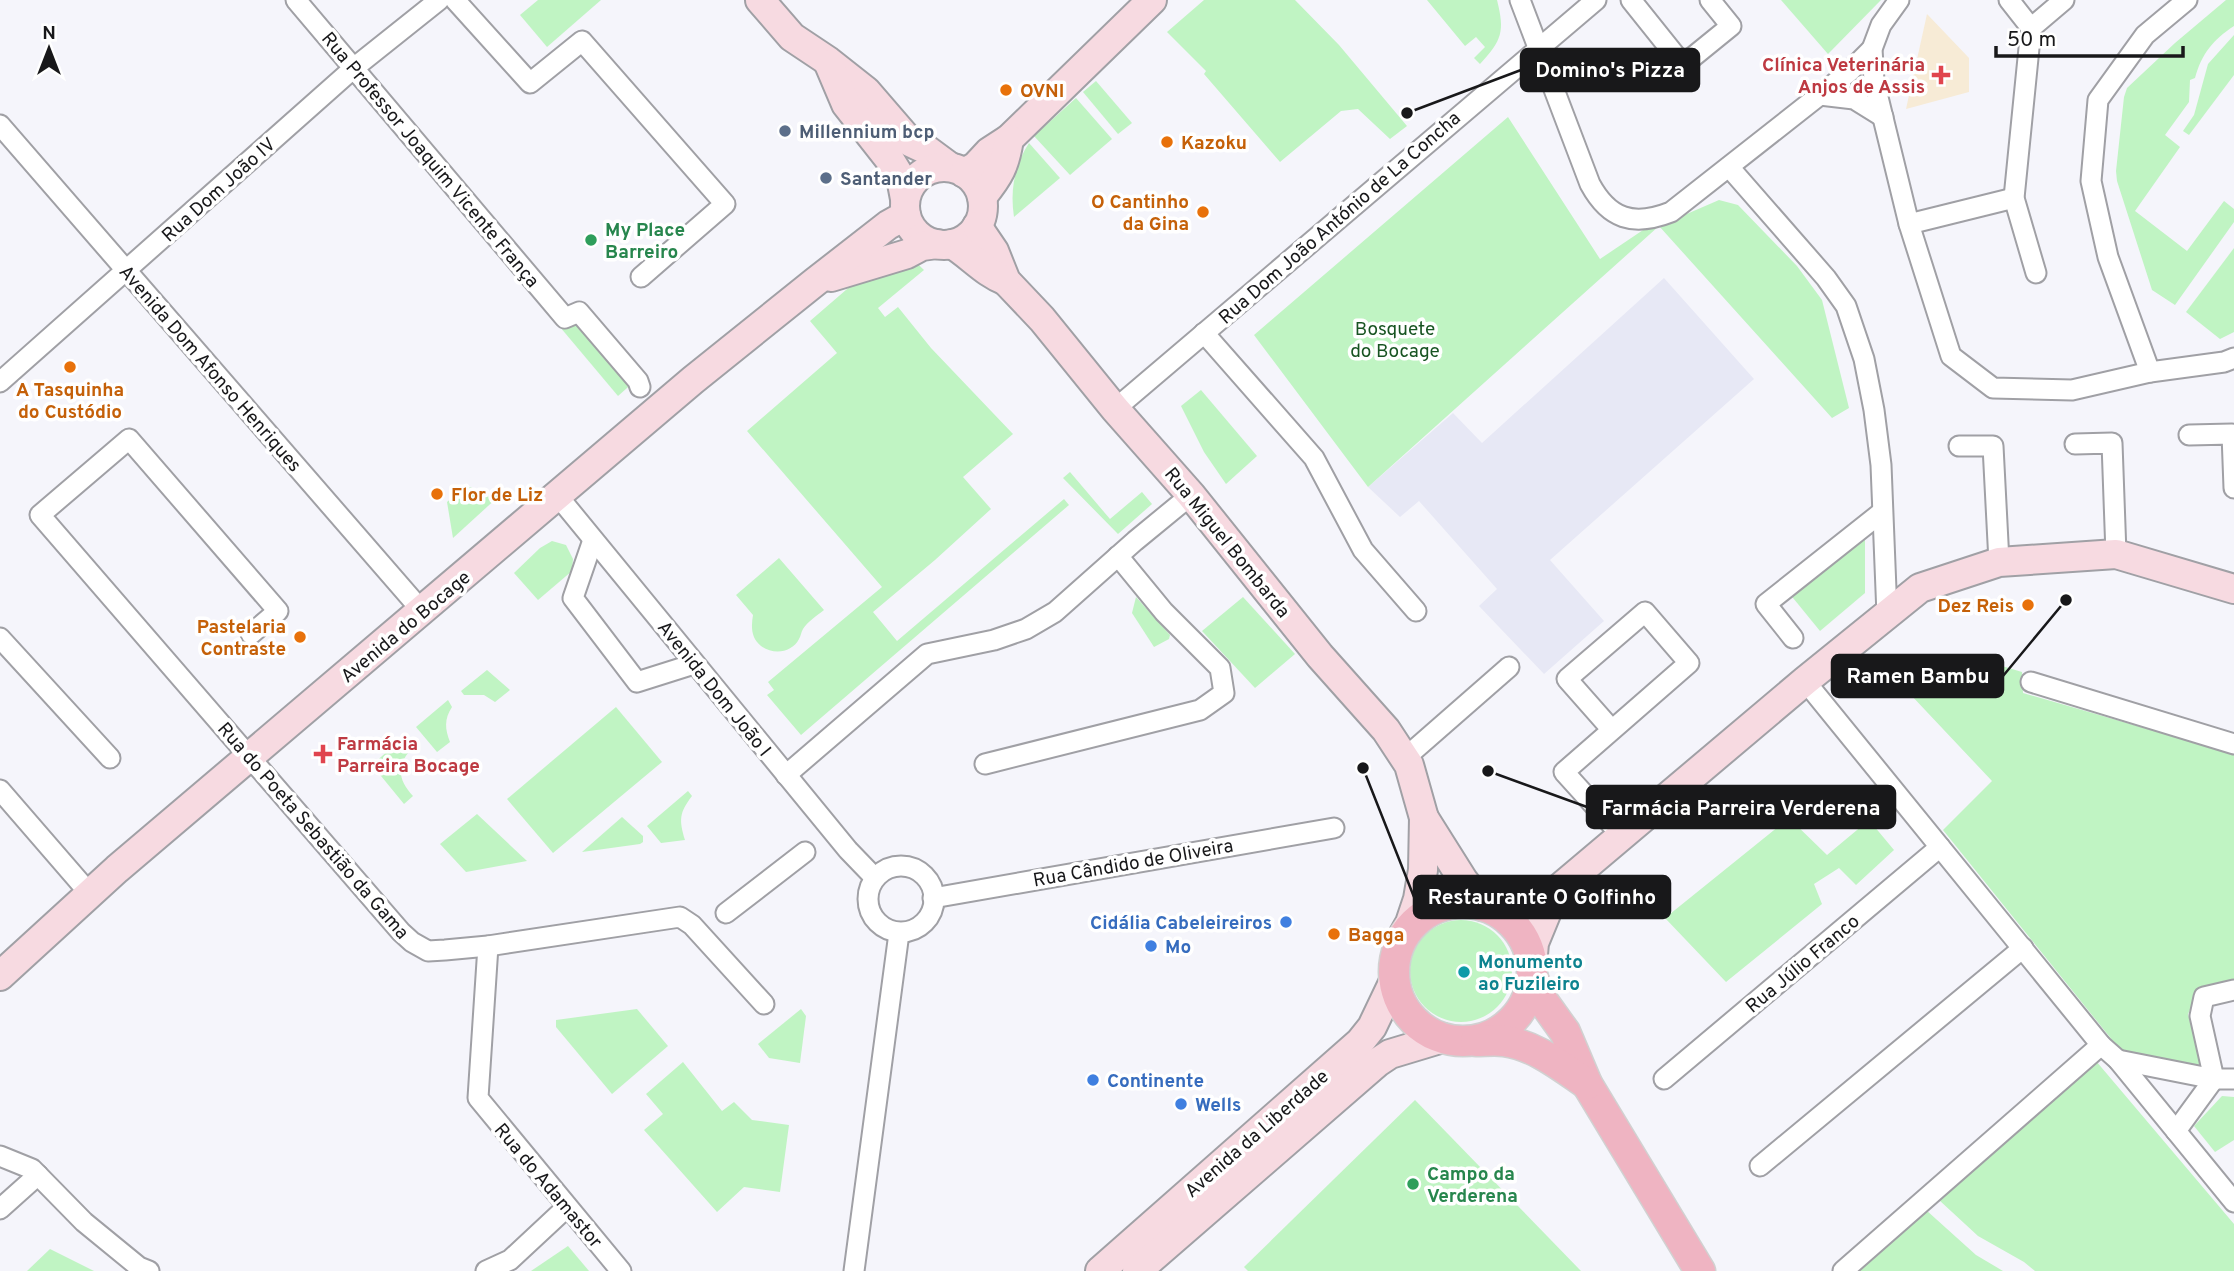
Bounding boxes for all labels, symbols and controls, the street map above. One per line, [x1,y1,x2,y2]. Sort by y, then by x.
north arrow [14,14,84,84]
scale bar [1996,14,2183,58]
text: N [42,22,56,46]
street label: Rua Professor Joaquim Vicente França [315,27,544,293]
text: 50 m [2007,27,2056,54]
callout: Domino's Pizza [1521,49,1699,91]
place label: Clínica Veterinária Anjos de Assis [1762,54,1925,100]
text: Domino's Pizza [1535,58,1685,85]
marker: Clínica Veterinária Anjos de Assis [1931,65,1951,85]
place label: OVNI [1020,80,1064,104]
marker: OVNI [998,82,1014,98]
street label: Rua Dom João António de La Concha [1214,107,1466,330]
place label: Millennium bcp [799,121,934,145]
marker: Millennium bcp [777,123,793,139]
place label: Kazoku [1181,132,1247,156]
street label: Rua Dom João IV [157,133,281,248]
marker: Kazoku [1159,134,1175,150]
place label: Santander [840,168,932,192]
marker: Santander [818,170,834,186]
place label: O Cantinho da Gina [1091,191,1189,237]
marker: O Cantinho da Gina [1195,204,1211,220]
place label: My Place Barreiro [605,219,685,265]
marker: My Place Barreiro [583,232,599,248]
street label: Avenida Dom Afonso Henriques [113,261,306,478]
park label: Bosquete do Bocage [1350,318,1440,364]
marker: A Tasquinha do Custódio [62,359,78,375]
place label: A Tasquinha do Custódio [16,379,124,425]
street label: Rua Miguel Bombarda [1158,463,1295,623]
place label: Flor de Liz [451,484,543,508]
marker: Flor de Liz [429,486,445,502]
street label: Avenida do Bocage [336,566,476,689]
place label: Dez Reis [1937,595,2014,619]
marker: Dez Reis [2020,597,2036,613]
place label: Pastelaria Contraste [197,616,286,662]
street label: Avenida Dom João I [651,616,776,762]
marker: Pastelaria Contraste [292,629,308,645]
callout: Ramen Bambu [1832,655,2003,697]
text: Ramen Bambu [1846,664,1990,691]
street label: Rua do Poeta Sebastião da Gama [212,718,413,945]
place label: Farmácia Parreira Bocage [337,733,480,779]
marker: Farmácia Parreira Bocage [315,746,331,762]
callout: Farmácia Parreira Verderena [1587,786,1895,828]
text: Farmácia Parreira Verderena [1602,796,1881,823]
street label: Rua Cândido de Oliveira [1031,835,1235,893]
callout: Restaurante O Golfinho [1414,876,1670,918]
text: Restaurante O Golfinho [1428,885,1656,912]
street label: Rua Júlio Franco [1741,910,1865,1019]
place label: Cidália Cabeleireiros [1090,912,1272,936]
marker: Cidália Cabeleireiros [1278,914,1294,930]
place label: Bagga [1348,924,1404,948]
marker: Bagga [1326,926,1342,942]
place label: Mo [1165,936,1191,960]
marker: Mo [1143,938,1159,954]
place label: Monumento ao Fuzileiro [1478,951,1583,997]
marker: Monumento ao Fuzileiro [1456,964,1472,980]
street label: Avenida da Liberdade [1180,1065,1334,1204]
place label: Continente [1107,1070,1204,1094]
marker: Continente [1085,1072,1101,1088]
place label: Wells [1195,1094,1241,1118]
marker: Wells [1173,1096,1189,1112]
street label: Rua do Adamastor [488,1119,607,1254]
place label: Campo da Verderena [1427,1163,1518,1209]
marker: Campo da Verderena [1405,1176,1421,1192]

